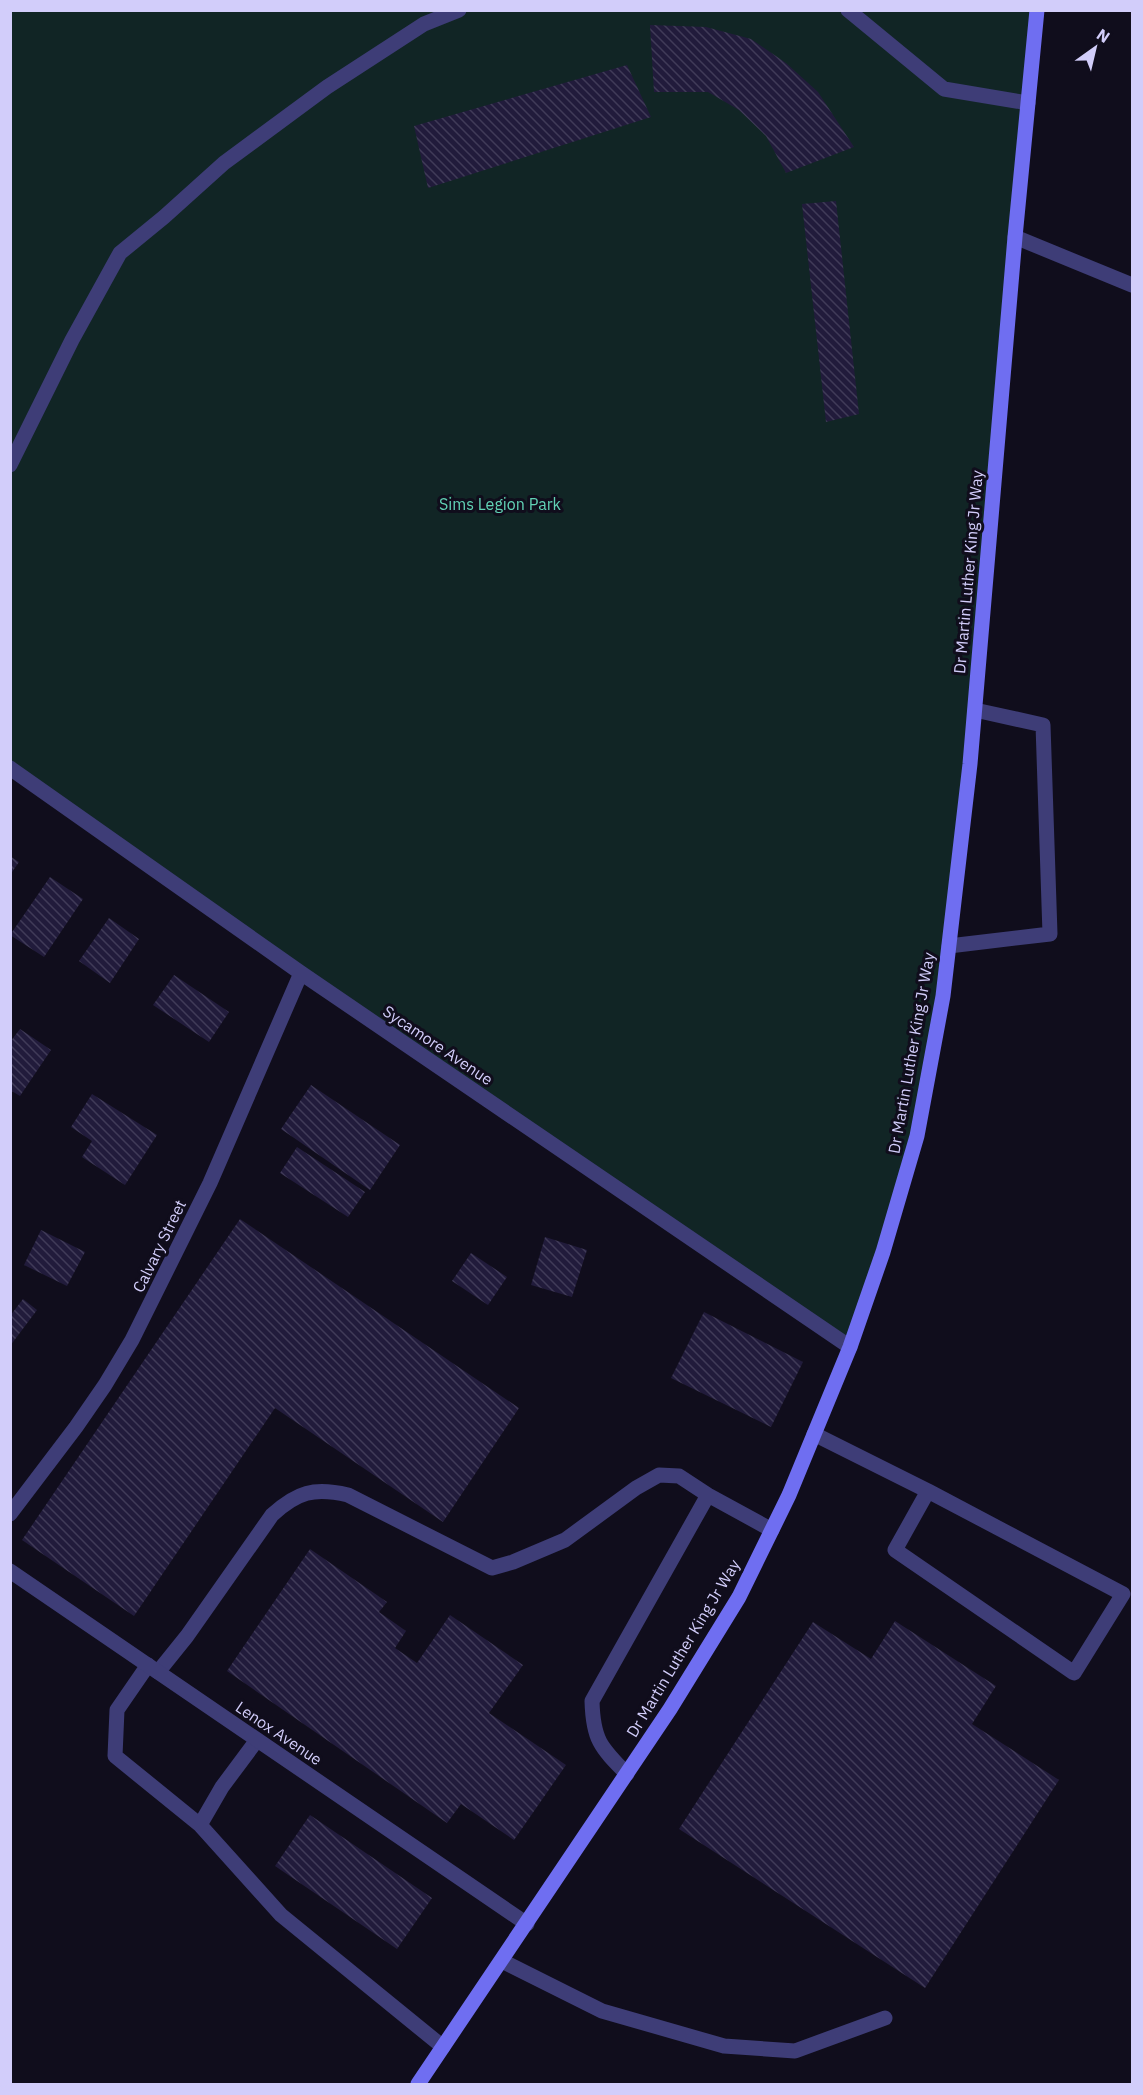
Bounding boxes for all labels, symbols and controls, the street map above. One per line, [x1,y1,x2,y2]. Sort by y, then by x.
north arrow [1065,18,1125,78]
text: N [1093,24,1114,47]
street label: Dr Martin Luther King Jr Way [949,469,987,675]
park label: Sims Legion Park [439,494,562,514]
street label: Dr Martin Luther King Jr Way [883,951,939,1155]
street label: Sycamore Avenue [379,1001,497,1089]
street label: Calvary Street [128,1196,190,1296]
street label: Dr Martin Luther King Jr Way [622,1555,744,1741]
street label: Lenox Avenue [232,1697,326,1769]

